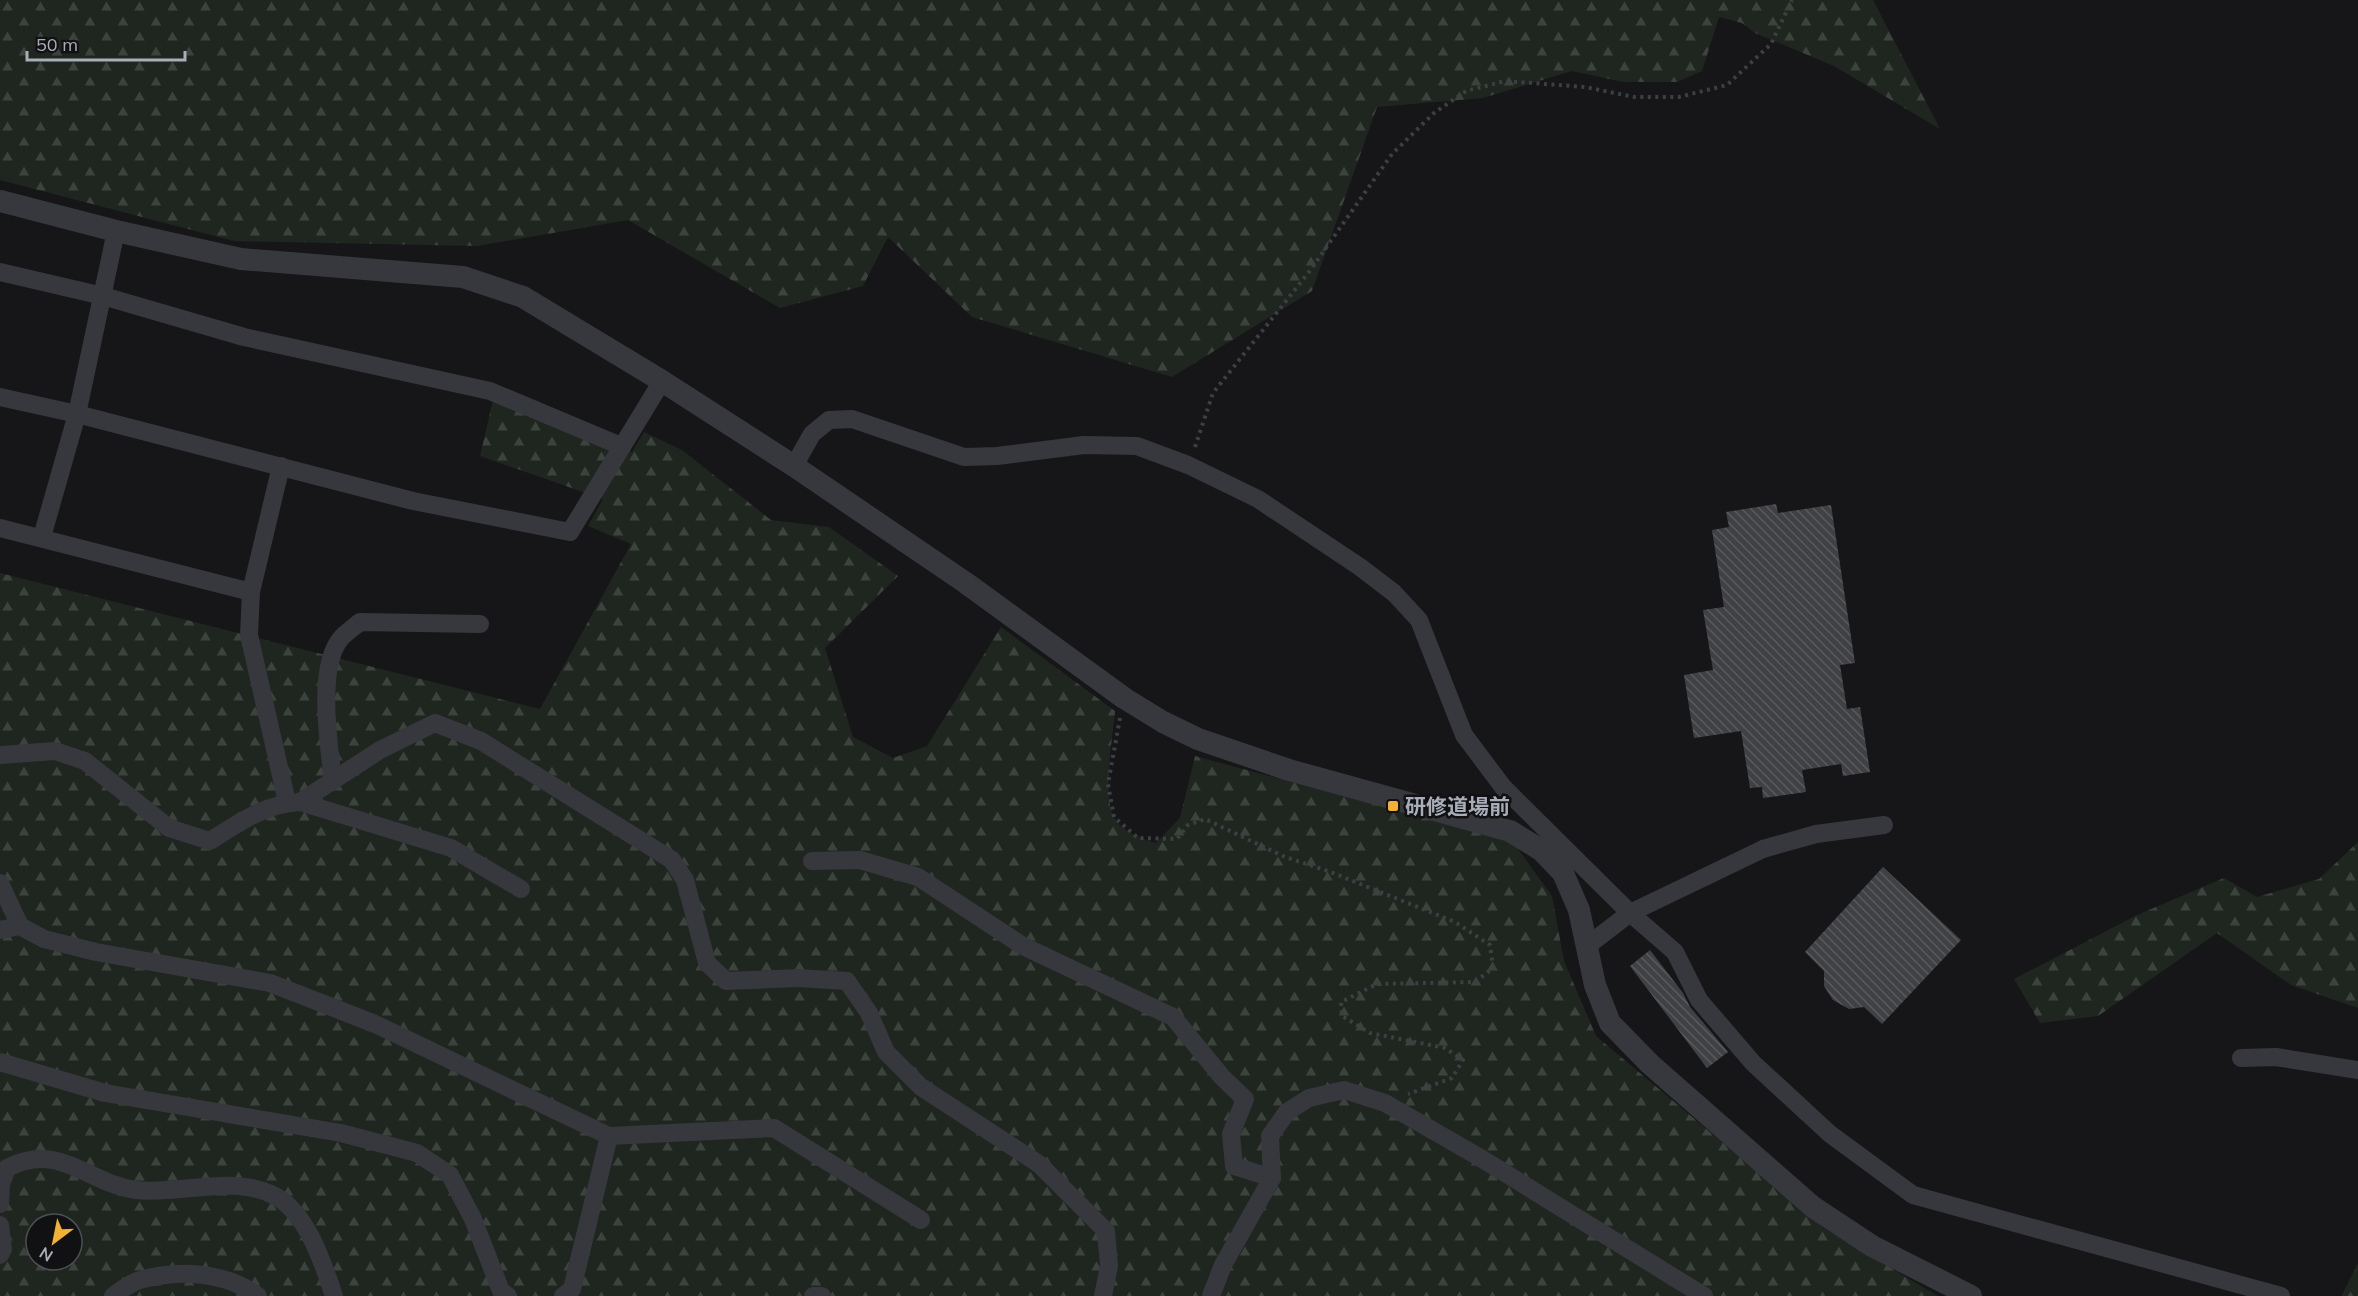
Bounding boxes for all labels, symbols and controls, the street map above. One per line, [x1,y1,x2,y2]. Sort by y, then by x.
scale bar [27,24,184,62]
text: 50 m [36,33,78,56]
place label: 研修道場前 [1405,793,1510,819]
marker: 研修道場前 [1386,799,1400,813]
north arrow [24,1212,84,1272]
text: N [36,1243,56,1266]

